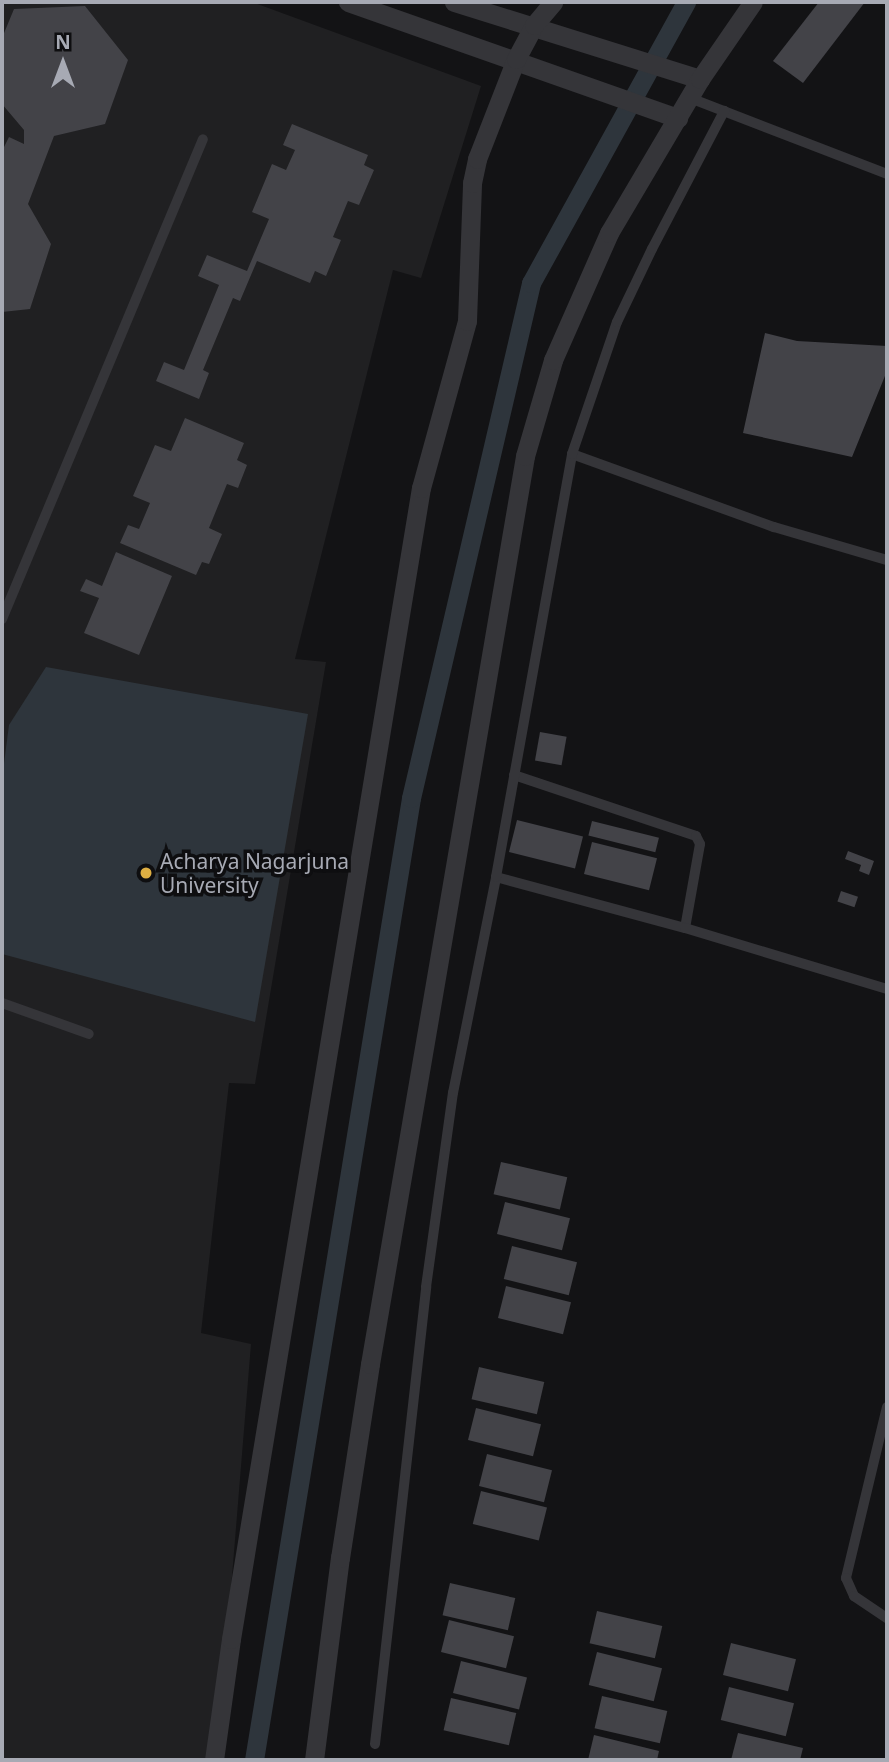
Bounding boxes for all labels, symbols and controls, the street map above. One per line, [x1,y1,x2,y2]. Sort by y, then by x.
north arrow [28,28,98,98]
text: N [55,29,71,55]
place label: Acharya Nagarjuna University [160,848,349,898]
marker: Acharya Nagarjuna University [138,865,154,881]

